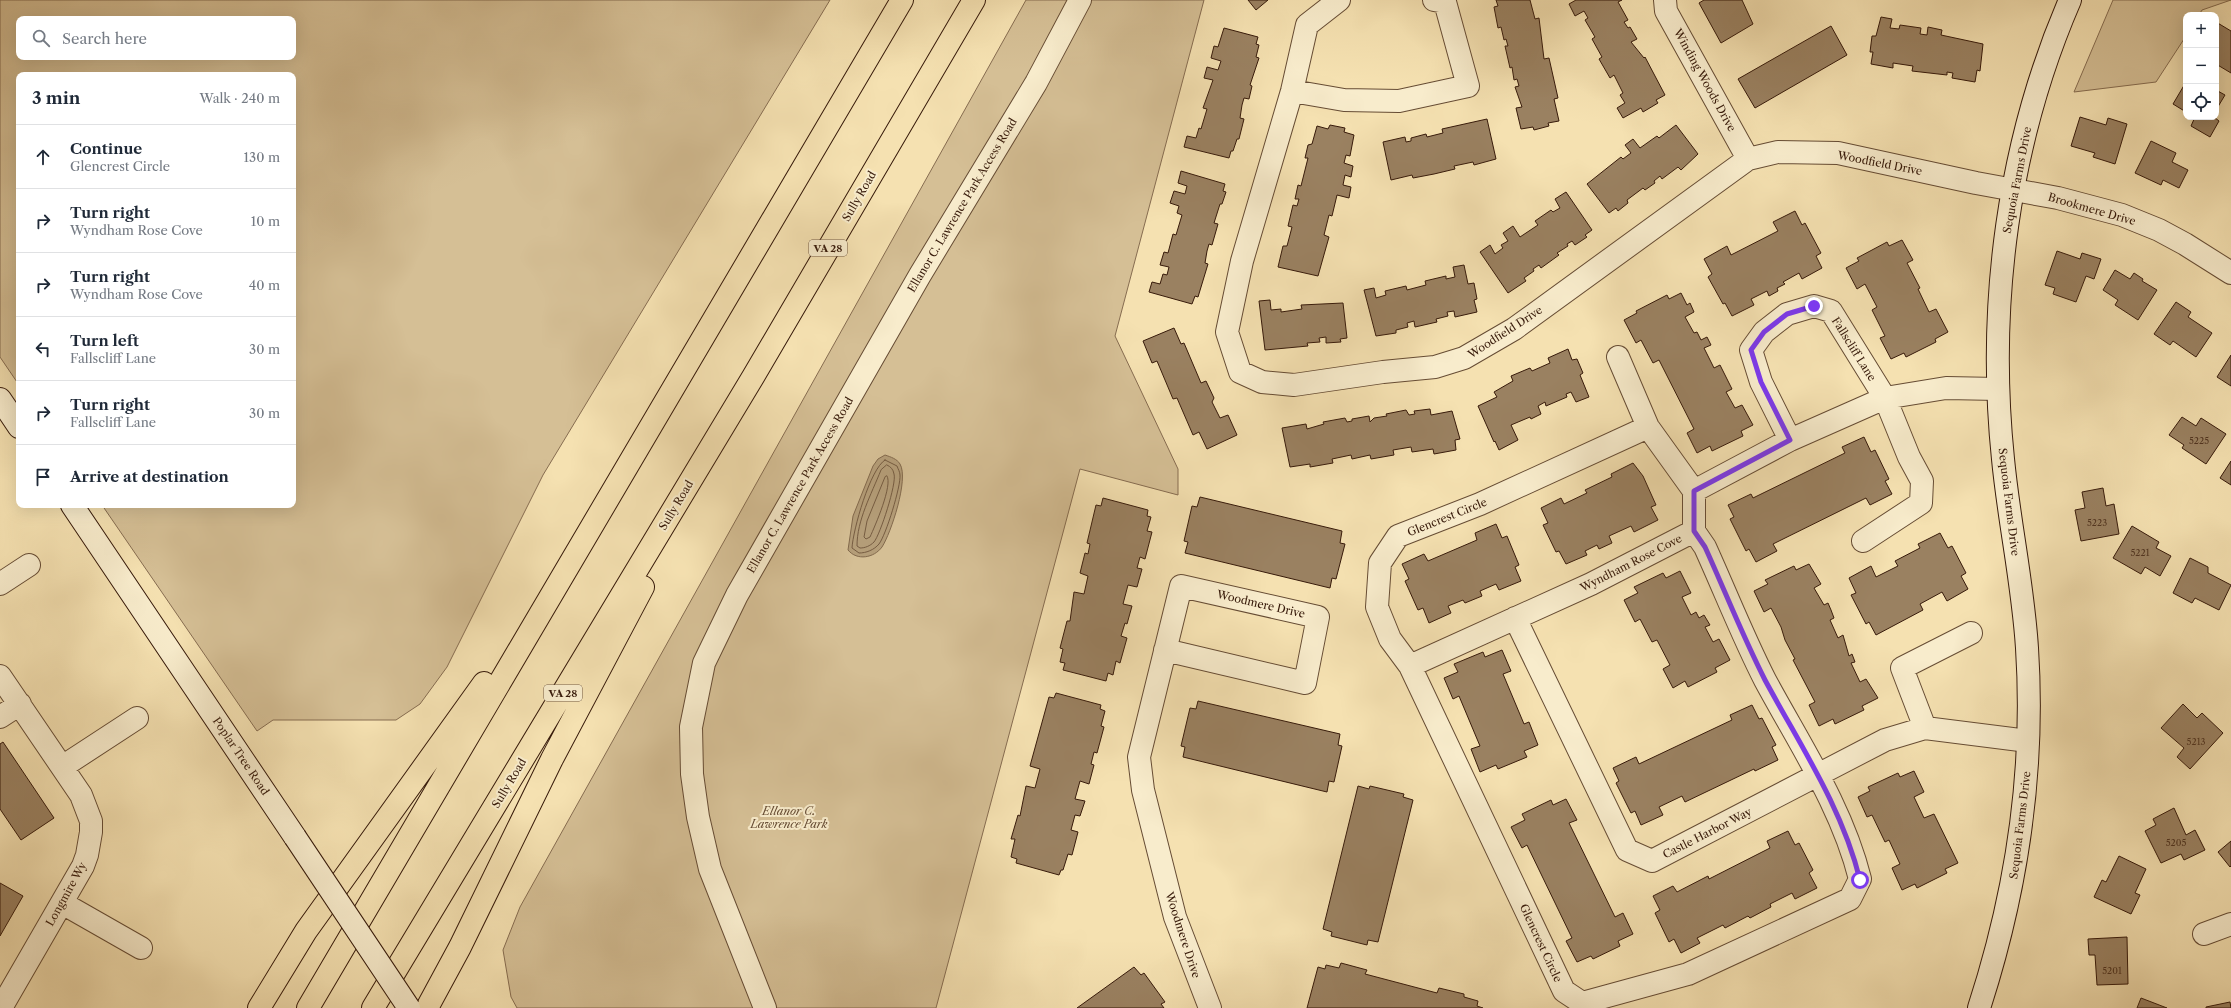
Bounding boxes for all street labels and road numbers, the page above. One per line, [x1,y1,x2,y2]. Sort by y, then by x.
street label: Winding Woods Drive [1670,25,1739,134]
street label: Ellanor C. Lawrence Park Access Road [904,115,1020,295]
street label: Sequoia Farms Drive [2000,125,2034,235]
street label: Woodfield Drive [1836,148,1923,178]
street label: Sully Road [839,168,879,224]
street label: Brookmere Drive [2047,190,2137,228]
road number: VA 28 [809,240,847,256]
street label: Woodfield Drive [1464,303,1545,362]
street label: Fallscliff Lane [1829,314,1879,384]
street label: Ellanor C. Lawrence Park Access Road [744,394,856,576]
street label: Sequoia Farms Drive [1995,447,2023,557]
street label: Sully Road [656,477,697,532]
street label: Glencrest Circle [1405,495,1489,539]
street label: Wyndham Rose Cove [1577,531,1684,595]
street label: Woodmere Drive [1215,587,1306,621]
road number: VA 28 [544,685,582,701]
street label: Poplar Tree Road [210,714,272,798]
street label: Sully Road [489,755,530,810]
street label: Sequoia Farms Drive [2006,770,2034,880]
street label: Castle Harbor Way [1660,804,1755,861]
street label: Longmire Wy [43,859,90,928]
street label: Woodmere Drive [1162,889,1204,980]
street label: Glencrest Circle [1517,902,1565,984]

